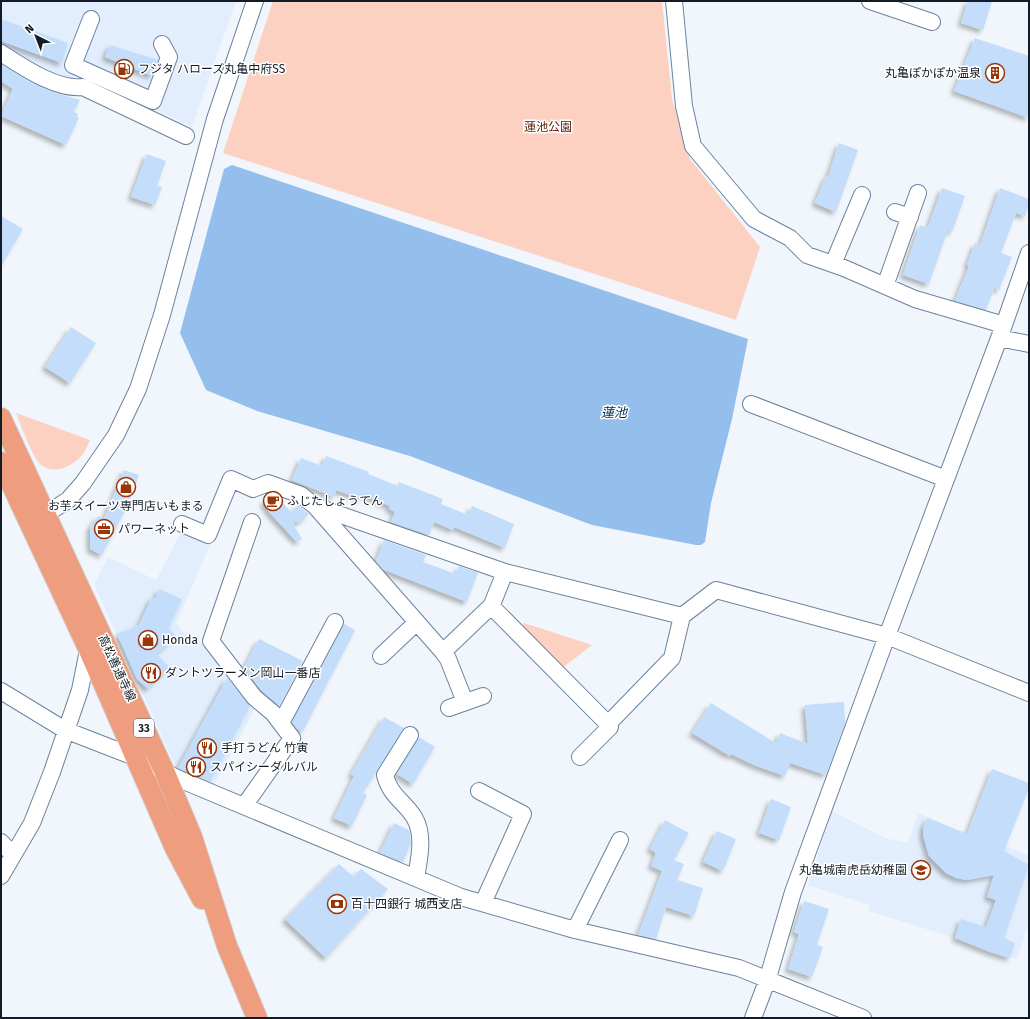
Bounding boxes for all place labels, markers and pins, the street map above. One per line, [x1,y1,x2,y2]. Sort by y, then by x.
fuel station icon: フジタ ハローズ丸亀中府SS [113,58,135,80]
place label: フジタ ハローズ丸亀中府SS [138,62,286,76]
building icon: 丸亀ぽかぽか温泉 [984,62,1006,84]
place label: 丸亀ぽかぽか温泉 [885,66,981,80]
shop icon: お芋スイーツ専門店いもまる [115,476,137,498]
cafe icon: ふじたしょうてん [262,490,284,512]
place label: ふじたしょうてん [287,494,383,508]
place label: お芋スイーツ専門店いもまる [48,499,204,513]
office icon: パワーネット [93,518,115,540]
place label: パワーネット [118,522,190,536]
shop icon: Honda [137,629,159,651]
place label: Honda [162,633,198,647]
restaurant icon: ダントツラーメン岡山一番店 [140,662,162,684]
place label: ダントツラーメン岡山一番店 [165,666,321,680]
restaurant icon: 手打うどん 竹寅 [196,737,218,759]
place label: 手打うどん 竹寅 [221,741,308,755]
restaurant icon: スパイシーダルバル [185,756,207,778]
place label: スパイシーダルバル [210,760,318,774]
school or university icon: 丸亀城南虎岳幼稚園 [910,859,932,881]
place label: 丸亀城南虎岳幼稚園 [799,863,907,877]
bank icon: 百十四銀行 城西支店 [326,893,348,915]
place label: 百十四銀行 城西支店 [351,897,462,911]

